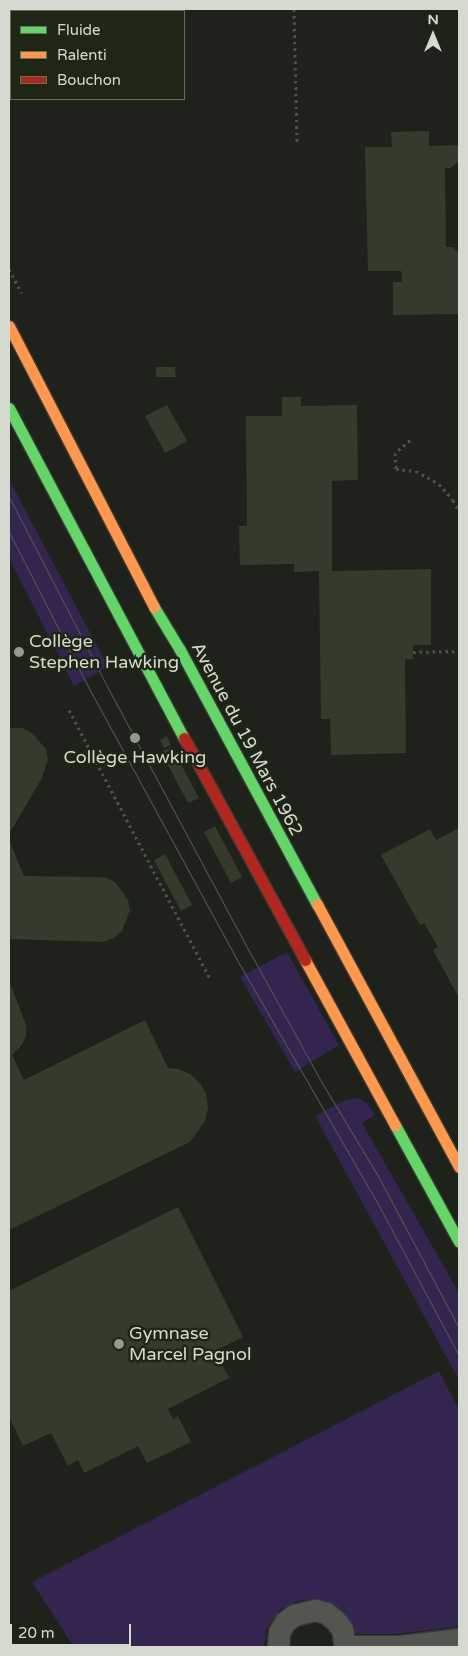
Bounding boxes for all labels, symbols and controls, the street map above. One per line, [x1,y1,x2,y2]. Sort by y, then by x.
legend [10,10,185,100]
north arrow [408,10,458,60]
text: N [427,11,439,28]
text: Fluide [57,21,101,39]
text: Ralenti [57,46,107,64]
text: Bouchon [57,71,121,89]
place label: Collège Stephen Hawking [29,631,179,674]
street label: Avenue du 19 Mars 1962 [187,638,307,840]
marker: Collège Stephen Hawking [13,646,25,658]
marker: Collège Hawking [129,732,141,744]
place label: Collège Hawking [64,746,206,768]
place label: Gymnase Marcel Pagnol [129,1323,251,1366]
marker: Gymnase Marcel Pagnol [113,1338,125,1350]
scale bar [12,1614,134,1646]
text: 20 m [18,1624,55,1642]

